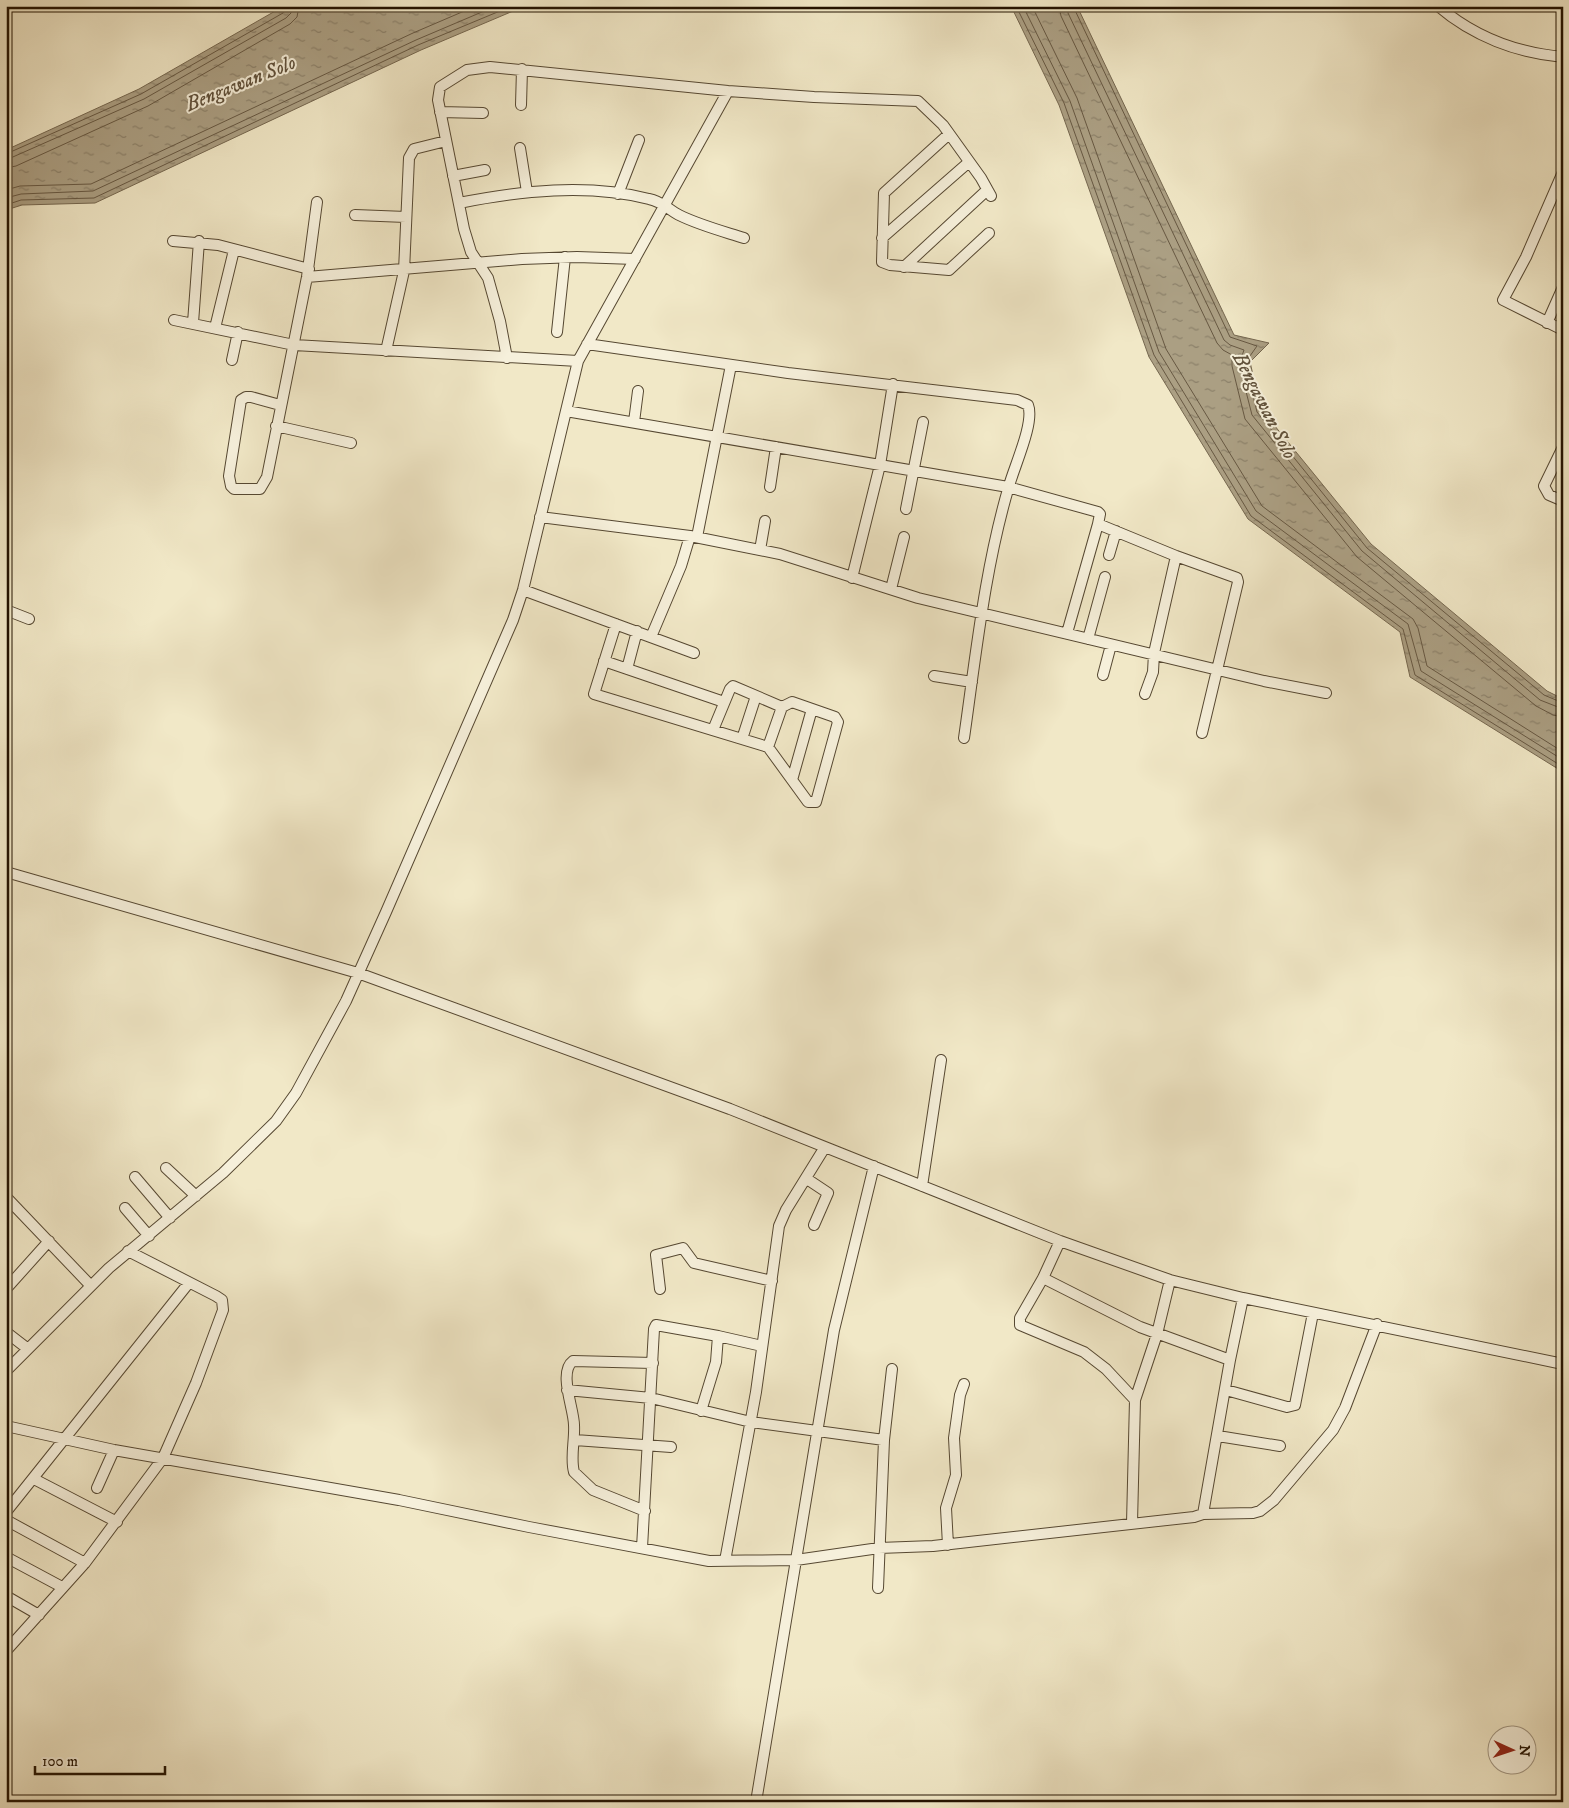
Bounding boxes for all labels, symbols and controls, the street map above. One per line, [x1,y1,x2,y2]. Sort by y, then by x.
water label: Bengawan Solo [181,51,300,118]
water label: Bengawan Solo [1226,348,1302,464]
north arrow [1486,1726,1536,1776]
scale bar [35,1743,165,1775]
text: N [1515,1744,1533,1757]
text: 100 m [42,1752,78,1771]

